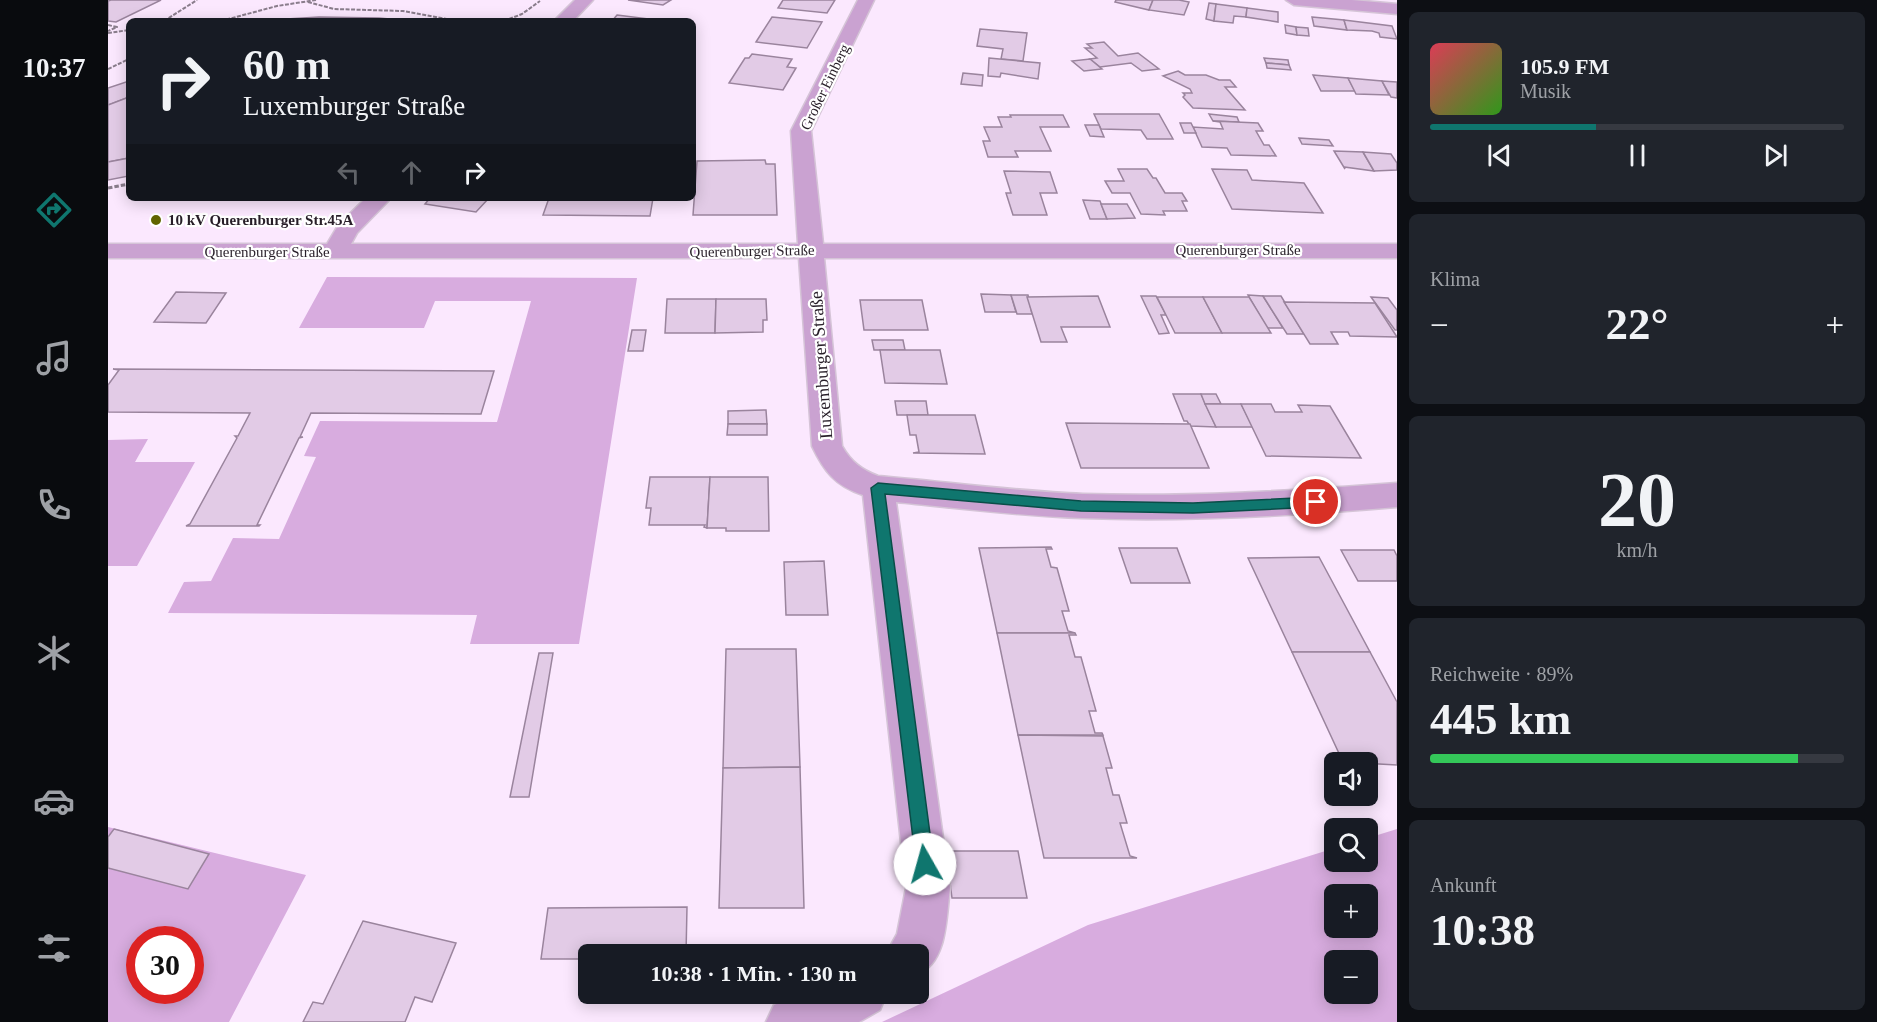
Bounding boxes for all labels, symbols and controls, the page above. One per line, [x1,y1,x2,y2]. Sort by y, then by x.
street label: Großer Einberg [797,41,853,133]
icon: right [144,42,222,120]
text: 60 m [243,42,331,88]
text: 10:37 [23,53,86,83]
text: 105.9 FM [1520,54,1609,79]
text: Musik [1520,80,1571,102]
text: Luxemburger Straße [243,91,465,121]
icon: previous [1483,139,1516,172]
icon: pause [1621,139,1654,172]
icon: next [1759,139,1792,172]
icon: left [332,156,365,189]
icon: ahead [395,156,428,189]
icon: right [458,156,491,189]
icon: directions [33,189,75,231]
place label: 10 kV Querenburger Str.45A [168,212,353,228]
marker: 10 kV Querenburger Str.45A [149,213,163,227]
street label: Querenburger Straße [689,242,815,260]
street label: Querenburger Straße [1175,242,1301,258]
street label: Querenburger Straße [204,244,330,260]
text: Klima [1430,268,1480,290]
street label: Luxemburger Straße [806,290,836,440]
text: 22° [1606,299,1669,349]
text: − [1430,307,1449,343]
text: + [1825,307,1844,343]
icon: music [33,337,75,379]
text: 20 [1598,456,1676,543]
pin [1290,476,1341,527]
icon: phone [33,484,75,526]
icon: arrive [1299,485,1332,518]
text: km/h [1616,539,1658,561]
icon: climate [33,632,75,674]
text: Reichweite · 89% [1430,663,1573,685]
text: 445 km [1430,694,1571,744]
map controls [1324,752,1378,1004]
button: sound [1324,752,1378,806]
icon: car [33,780,75,822]
button: search [1324,818,1378,872]
position arrow [893,832,957,896]
text: Ankunft [1430,874,1497,896]
button: + [1324,884,1378,938]
text: 10:38 [1430,905,1535,955]
speed limit sign: 30 [126,926,204,1004]
icon: filters [33,927,75,969]
button: − [1324,950,1378,1004]
text: 10:38 · 1 Min. · 130 m [651,961,856,986]

